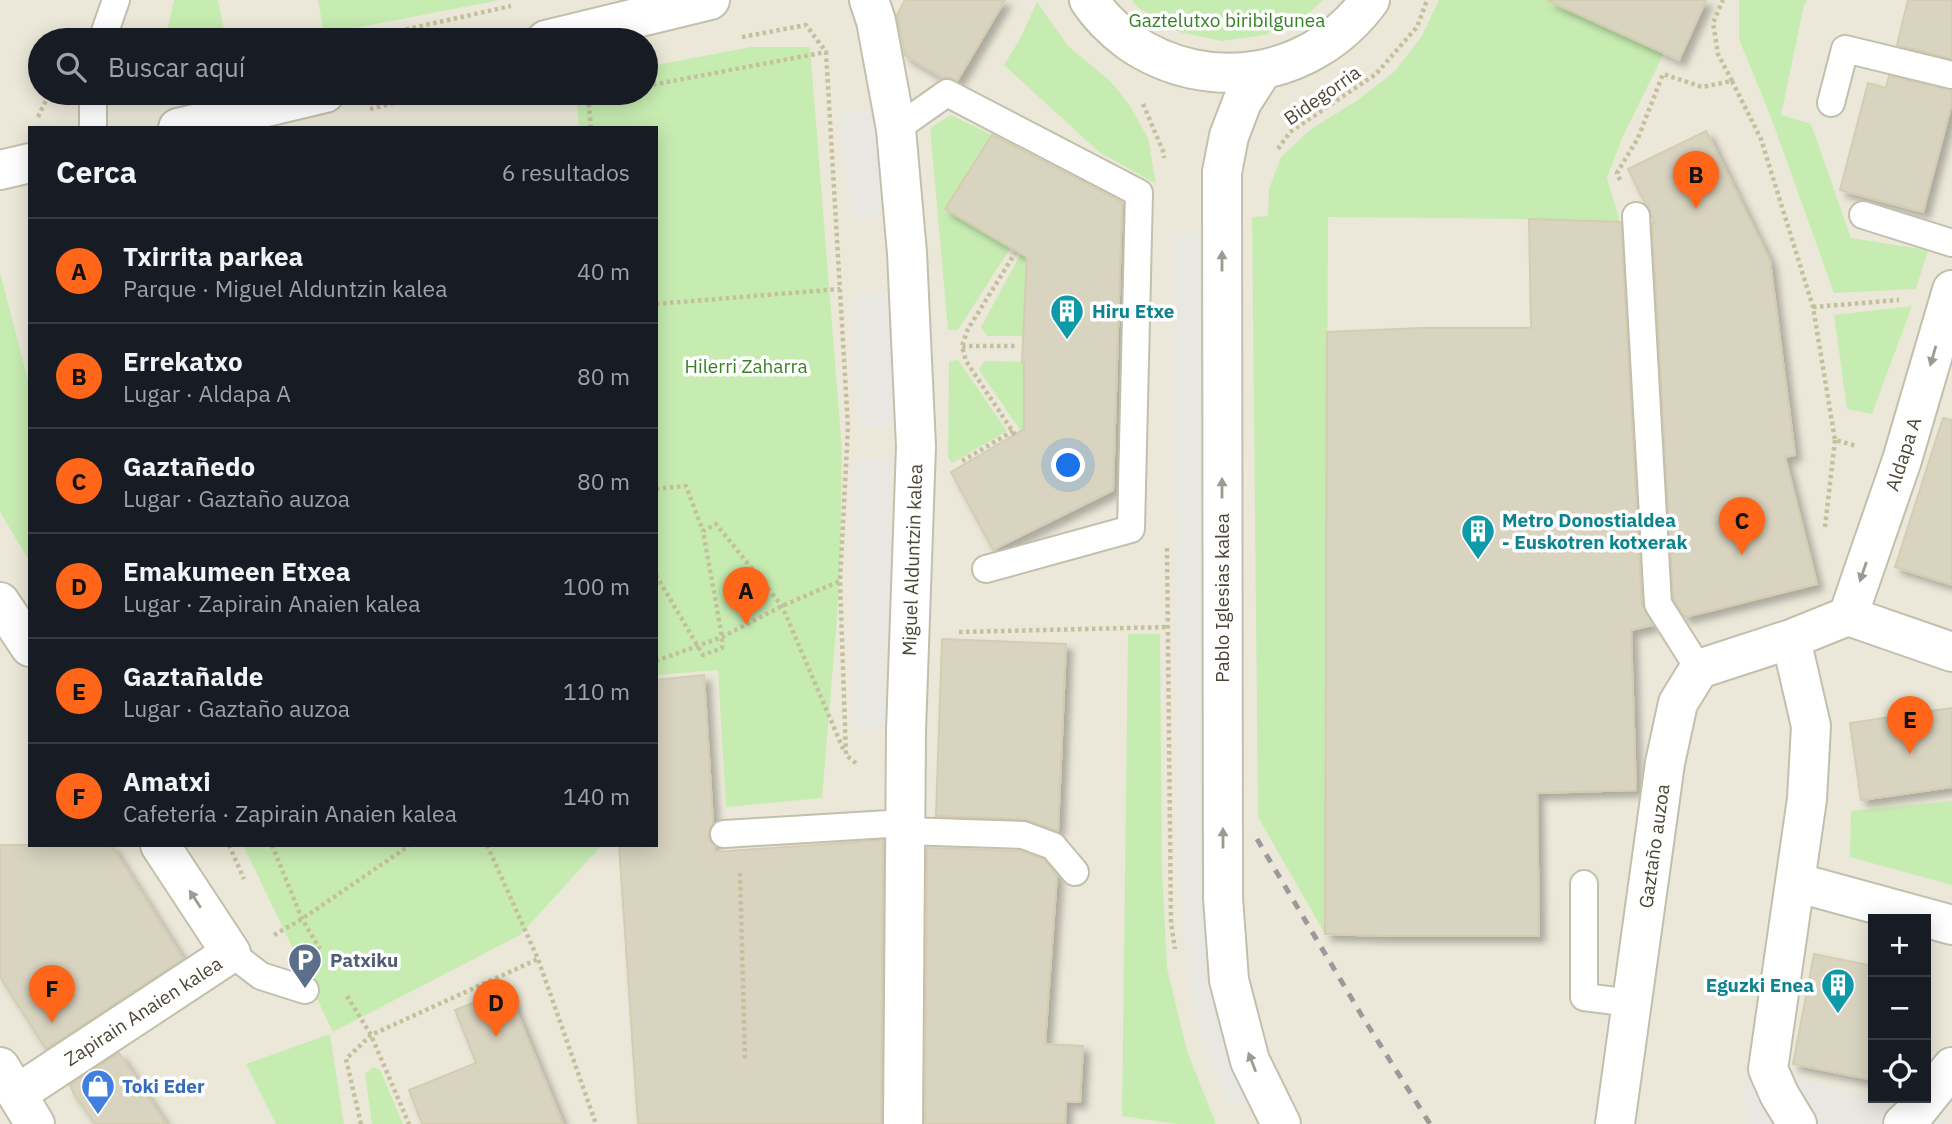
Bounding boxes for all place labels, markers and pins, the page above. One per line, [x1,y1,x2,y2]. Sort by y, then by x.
pin: B [1673,151,1719,209]
building icon: Hiru Etxe [1048,292,1086,341]
place label: Hiru Etxe [1092,299,1175,323]
pin: C [1719,497,1765,555]
place label: Metro Donostialdea - Euskotren kotxerak [1502,508,1688,554]
building icon: Metro Donostialdea - Euskotren kotxerak [1459,512,1497,561]
pin: A [723,567,769,625]
pin: E [1887,696,1933,754]
parking icon: Patxiku [286,941,324,990]
place label: Patxiku [330,948,398,972]
pin: F [29,965,75,1023]
building icon: Eguzki Enea [1819,966,1857,1015]
place label: Eguzki Enea [1706,973,1814,997]
pin: D [473,979,519,1037]
shop icon: Toki Eder [79,1067,117,1116]
place label: Toki Eder [122,1074,205,1098]

